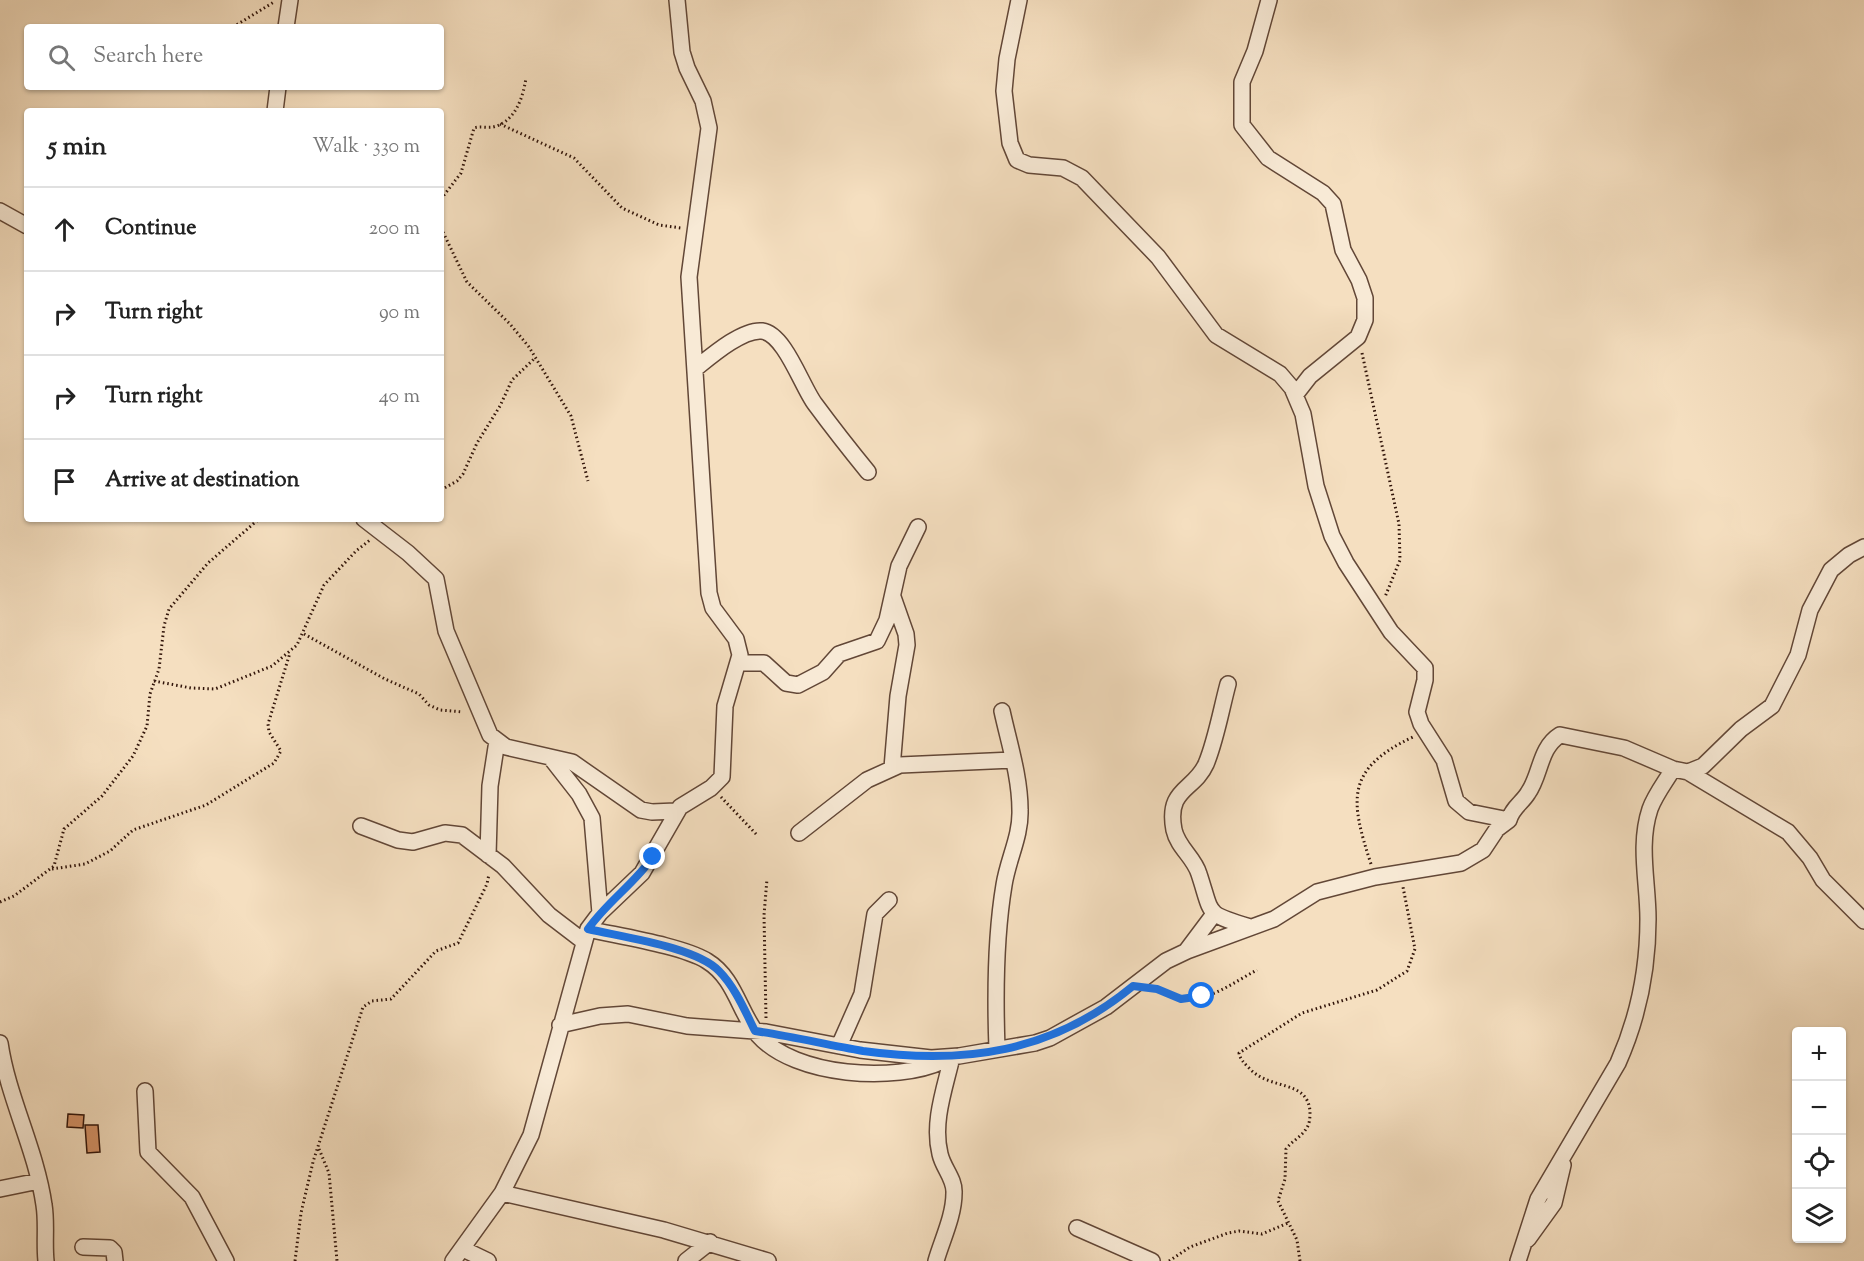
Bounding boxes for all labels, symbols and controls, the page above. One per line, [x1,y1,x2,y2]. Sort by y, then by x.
search box [24,24,444,90]
icon: search [45,41,78,74]
text: Search here [93,41,203,73]
text: 5 min [48,129,107,166]
text: Walk · 330 m [312,133,420,162]
icon: ahead [48,213,81,246]
text: Continue [105,213,196,245]
text: 200 m [369,215,420,244]
icon: right [48,297,81,330]
text: Turn right [105,297,202,329]
text: 90 m [379,299,420,328]
icon: right [48,381,81,414]
text: Turn right [105,381,202,413]
text: 40 m [379,383,420,412]
icon: arrive [48,465,81,498]
text: Arrive at destination [105,465,300,497]
route end [639,843,665,869]
route start [1188,982,1214,1008]
map controls [1792,1027,1846,1243]
button: + [1792,1027,1846,1081]
button: − [1792,1081,1846,1135]
button: locate [1792,1135,1846,1189]
button: layers [1792,1189,1846,1243]

